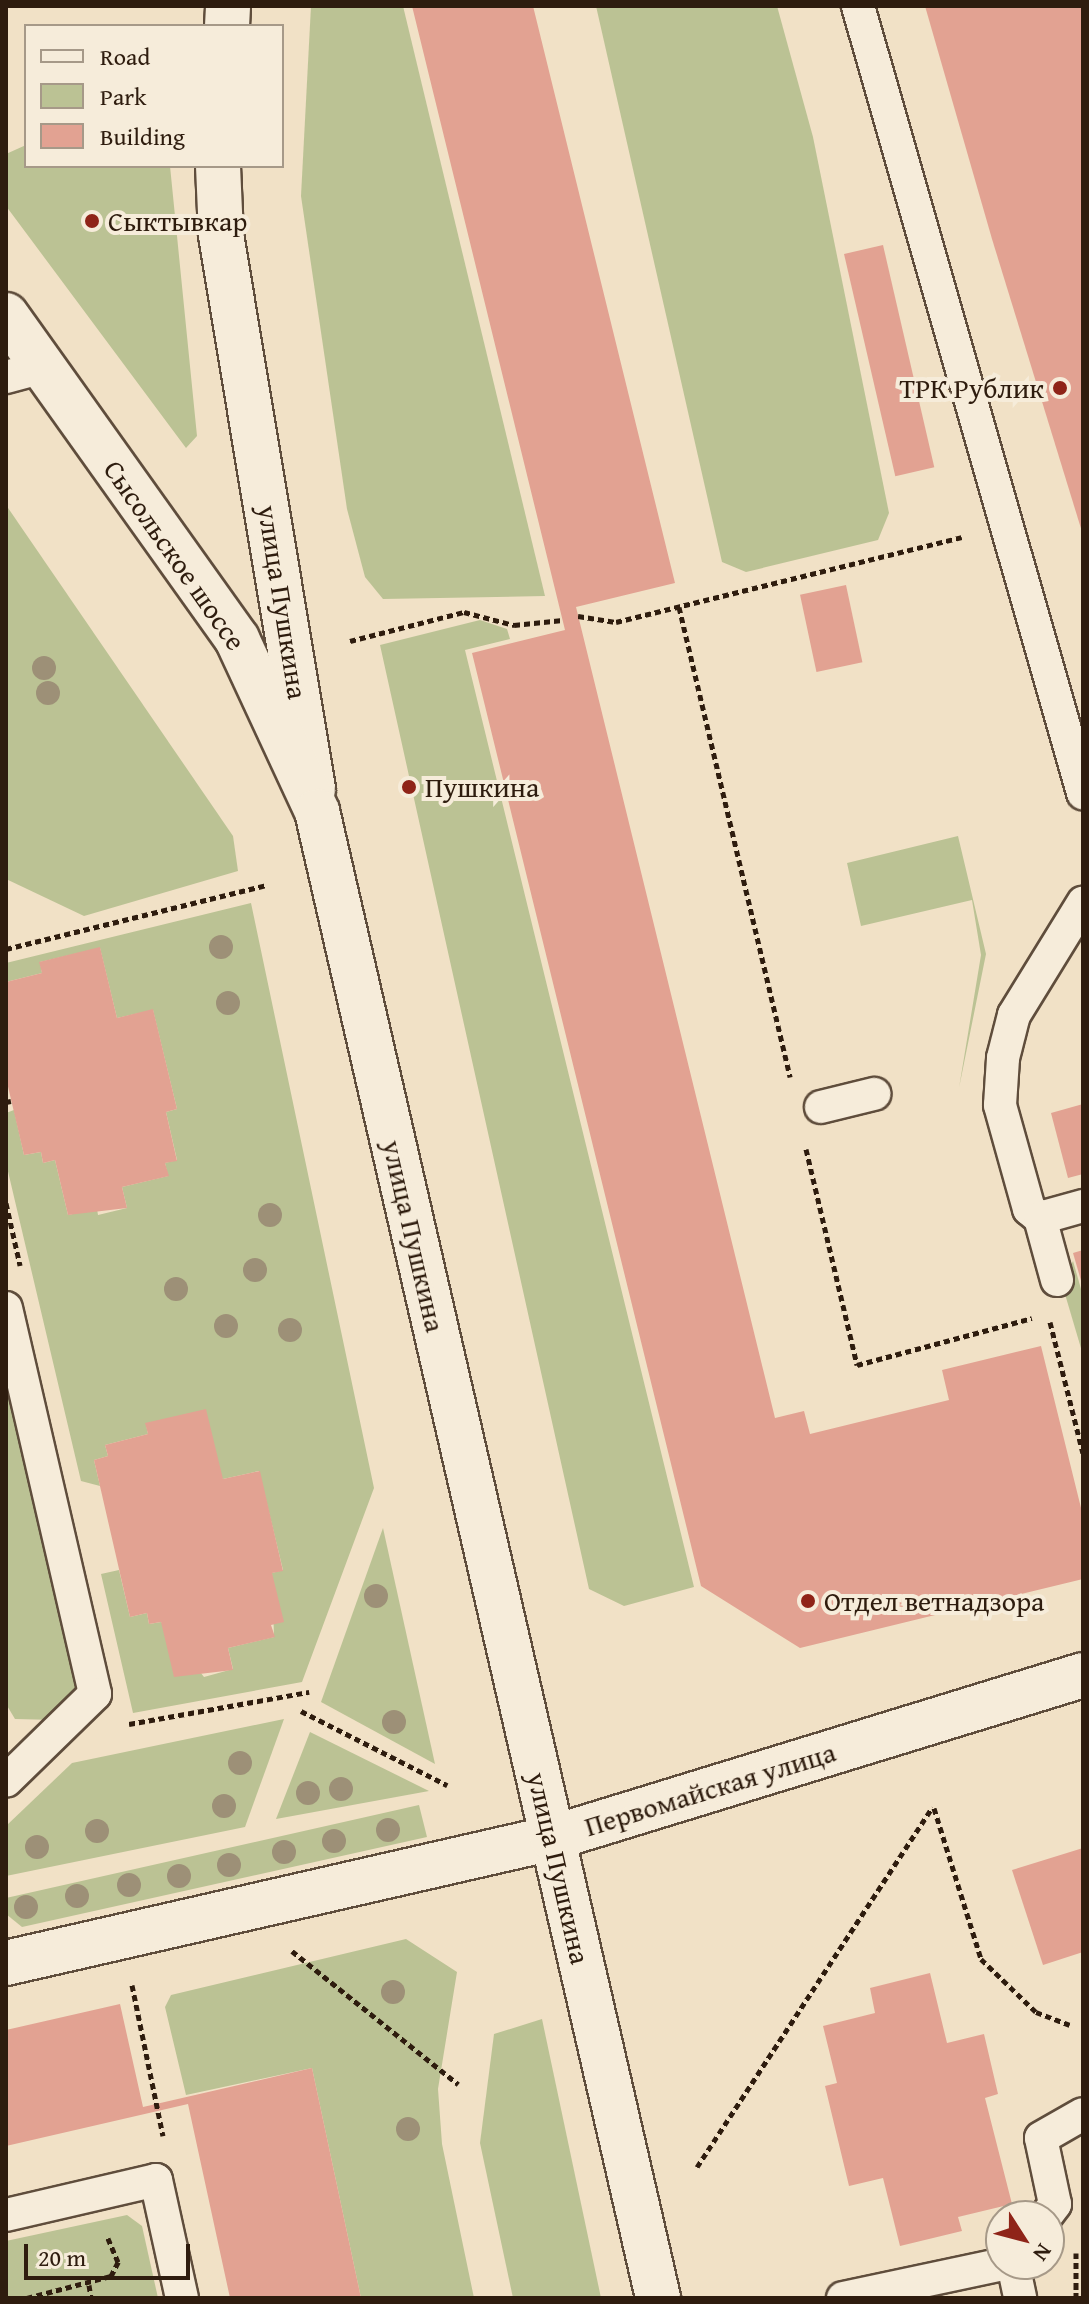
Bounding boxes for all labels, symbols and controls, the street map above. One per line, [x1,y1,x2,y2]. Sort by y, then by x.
legend [24,24,284,168]
text: Road [100,39,150,74]
text: Park [100,79,146,114]
text: Building [100,119,185,154]
place label: Сыктывкар [108,204,247,238]
marker: Сыктывкар [83,212,101,230]
place label: ТРК Рублик [900,371,1044,405]
marker: ТРК Рублик [1051,379,1069,397]
street label: Сысольское шоссе [97,454,253,656]
street label: улица Пушкина [251,503,315,701]
place label: Пушкина [425,770,539,804]
marker: Пушкина [400,778,418,796]
street label: улица Пушкина [376,1137,452,1335]
place label: Отдел ветнадзора [824,1584,1044,1618]
marker: Отдел ветнадзора [799,1592,817,1610]
street label: Первомайская улица [581,1735,839,1843]
street label: улица Пушкина [521,1769,597,1967]
north arrow [985,2200,1065,2280]
scale bar [28,2228,194,2278]
text: N [1026,2238,1060,2268]
text: 20 m [38,2240,86,2275]

